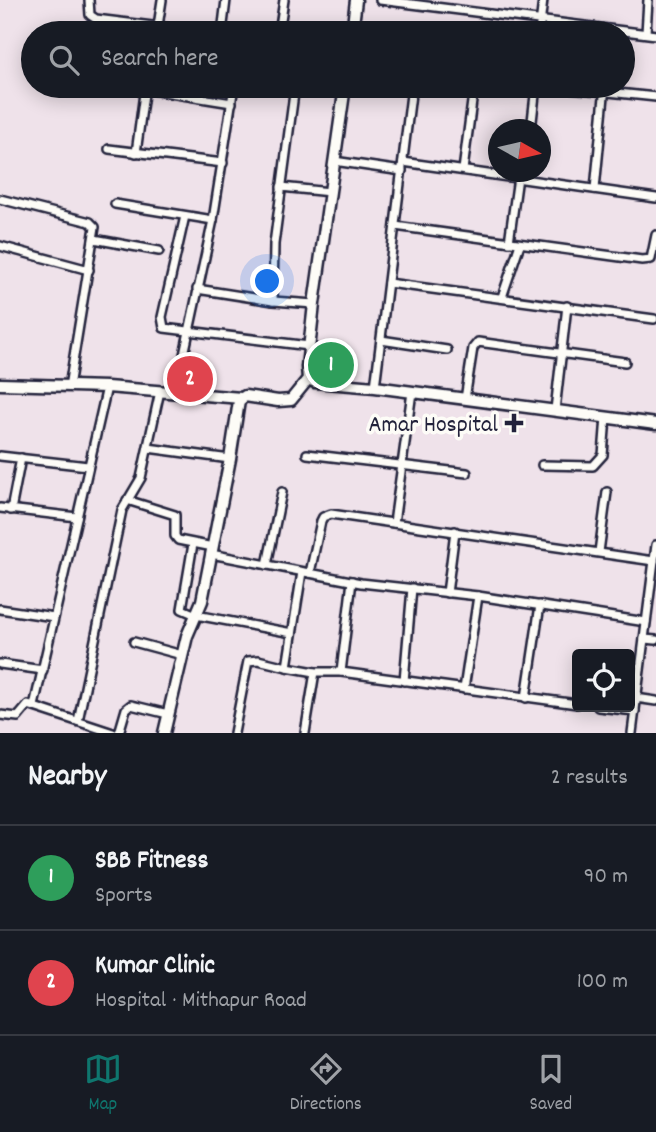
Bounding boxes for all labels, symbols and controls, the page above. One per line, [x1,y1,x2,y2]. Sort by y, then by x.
search box [21,21,635,98]
icon: search [45,41,83,79]
text: Search here [101,41,219,78]
north arrow [488,119,551,182]
your location [250,264,284,298]
pin: 1 [308,339,354,391]
pin: 2 [167,353,213,405]
place label: Amar Hospital [368,409,498,443]
marker: Amar Hospital [504,413,524,433]
map controls [572,649,635,712]
button: locate [572,649,635,712]
text: Nearby [28,757,106,800]
text: 2 results [551,762,628,795]
text: SBB Fitness [95,843,208,880]
text: 1 [48,861,54,894]
text: 90 m [584,861,628,894]
text: Sports [95,880,153,913]
text: Kumar Clinic [95,948,215,985]
text: 2 [46,966,56,999]
text: 100 m [577,966,628,999]
text: Hospital · Mithapur Road [95,985,307,1018]
tab: Map [84,1050,122,1119]
tab: Directions [290,1050,362,1119]
tab: Saved [530,1050,572,1119]

